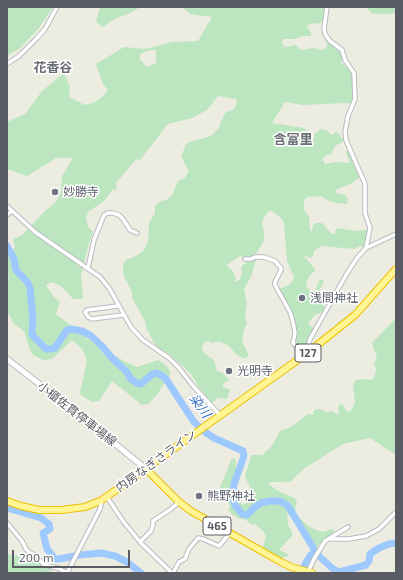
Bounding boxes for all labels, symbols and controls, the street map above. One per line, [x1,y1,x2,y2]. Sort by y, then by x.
district label: 花香谷 [34,60,72,76]
district label: 含富里 [274,132,312,148]
place label: 妙勝寺 [63,185,99,199]
marker: 妙勝寺 [50,187,60,197]
place label: 浅間神社 [310,291,358,305]
marker: 浅間神社 [297,293,307,303]
road number: 127 [295,344,321,362]
place label: 光明寺 [237,364,273,378]
marker: 光明寺 [224,366,234,376]
street label: 小櫃佐貫停車場線 [35,379,119,449]
water label: 染川 [186,391,214,421]
street label: 内房なぎさライン [113,427,199,495]
place label: 熊野神社 [207,489,255,503]
marker: 熊野神社 [194,491,204,501]
road number: 465 [203,517,231,535]
scale bar [14,542,132,568]
text: 200 m [19,550,53,564]

